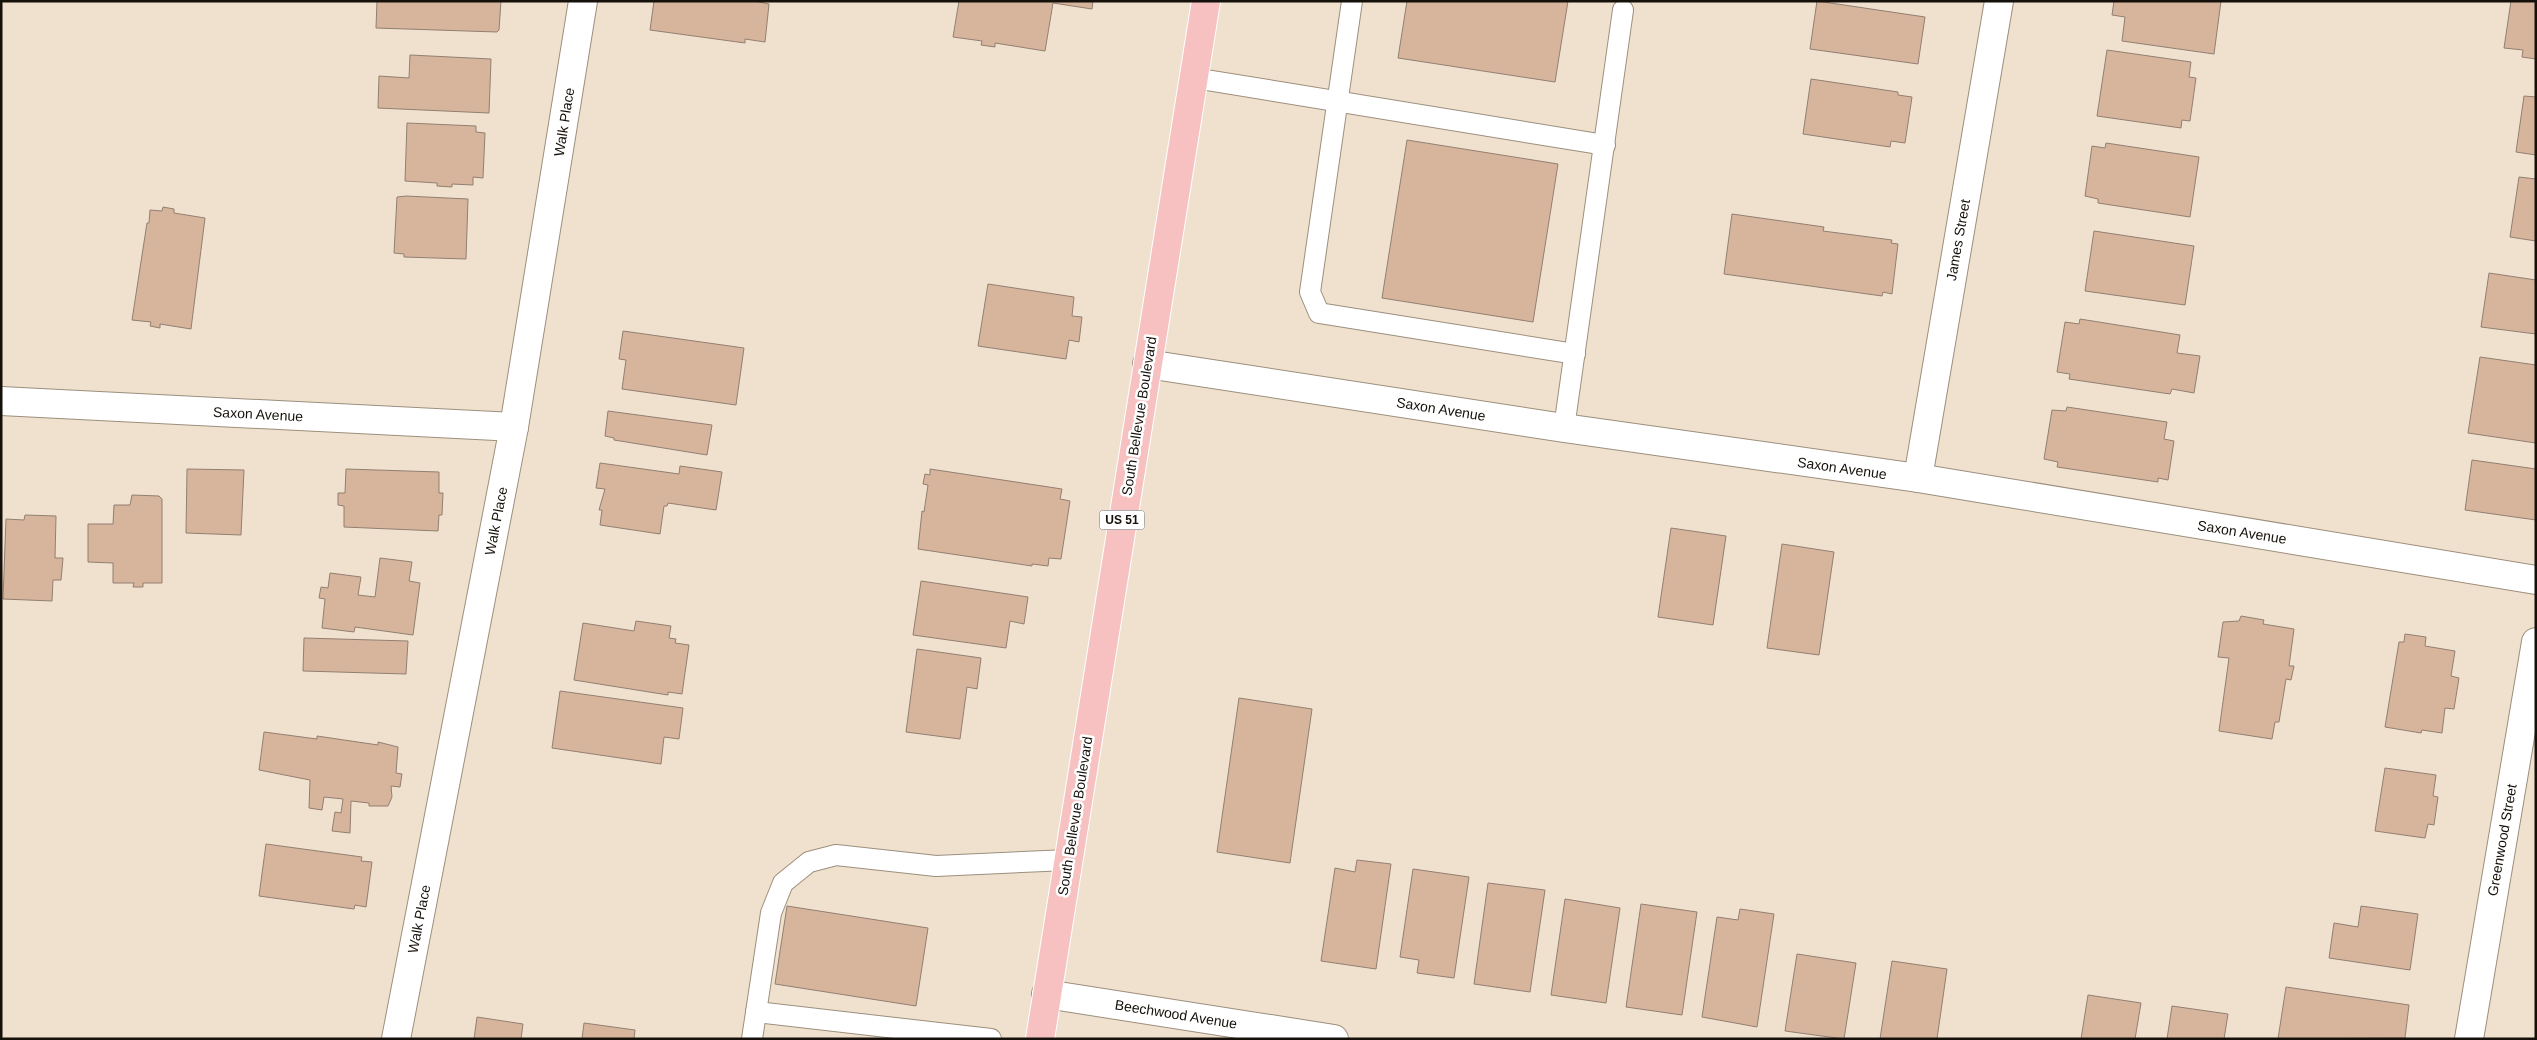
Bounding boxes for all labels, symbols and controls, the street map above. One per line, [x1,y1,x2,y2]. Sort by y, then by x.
street label: Walk Place [551,86,577,158]
street label: James Street [1943,198,1973,282]
street label: South Bellevue Boulevard [1118,335,1160,497]
street label: Saxon Avenue [1395,394,1487,424]
street label: Saxon Avenue [213,404,304,424]
street label: Saxon Avenue [1796,454,1888,482]
street label: Walk Place [482,485,511,557]
road number: US 51 [1100,510,1144,530]
street label: Saxon Avenue [2196,517,2288,547]
street label: South Bellevue Boulevard [1054,735,1096,897]
street label: Greenwood Street [2484,783,2520,897]
street label: Walk Place [405,883,434,955]
street label: Beechwood Avenue [1114,996,1238,1032]

